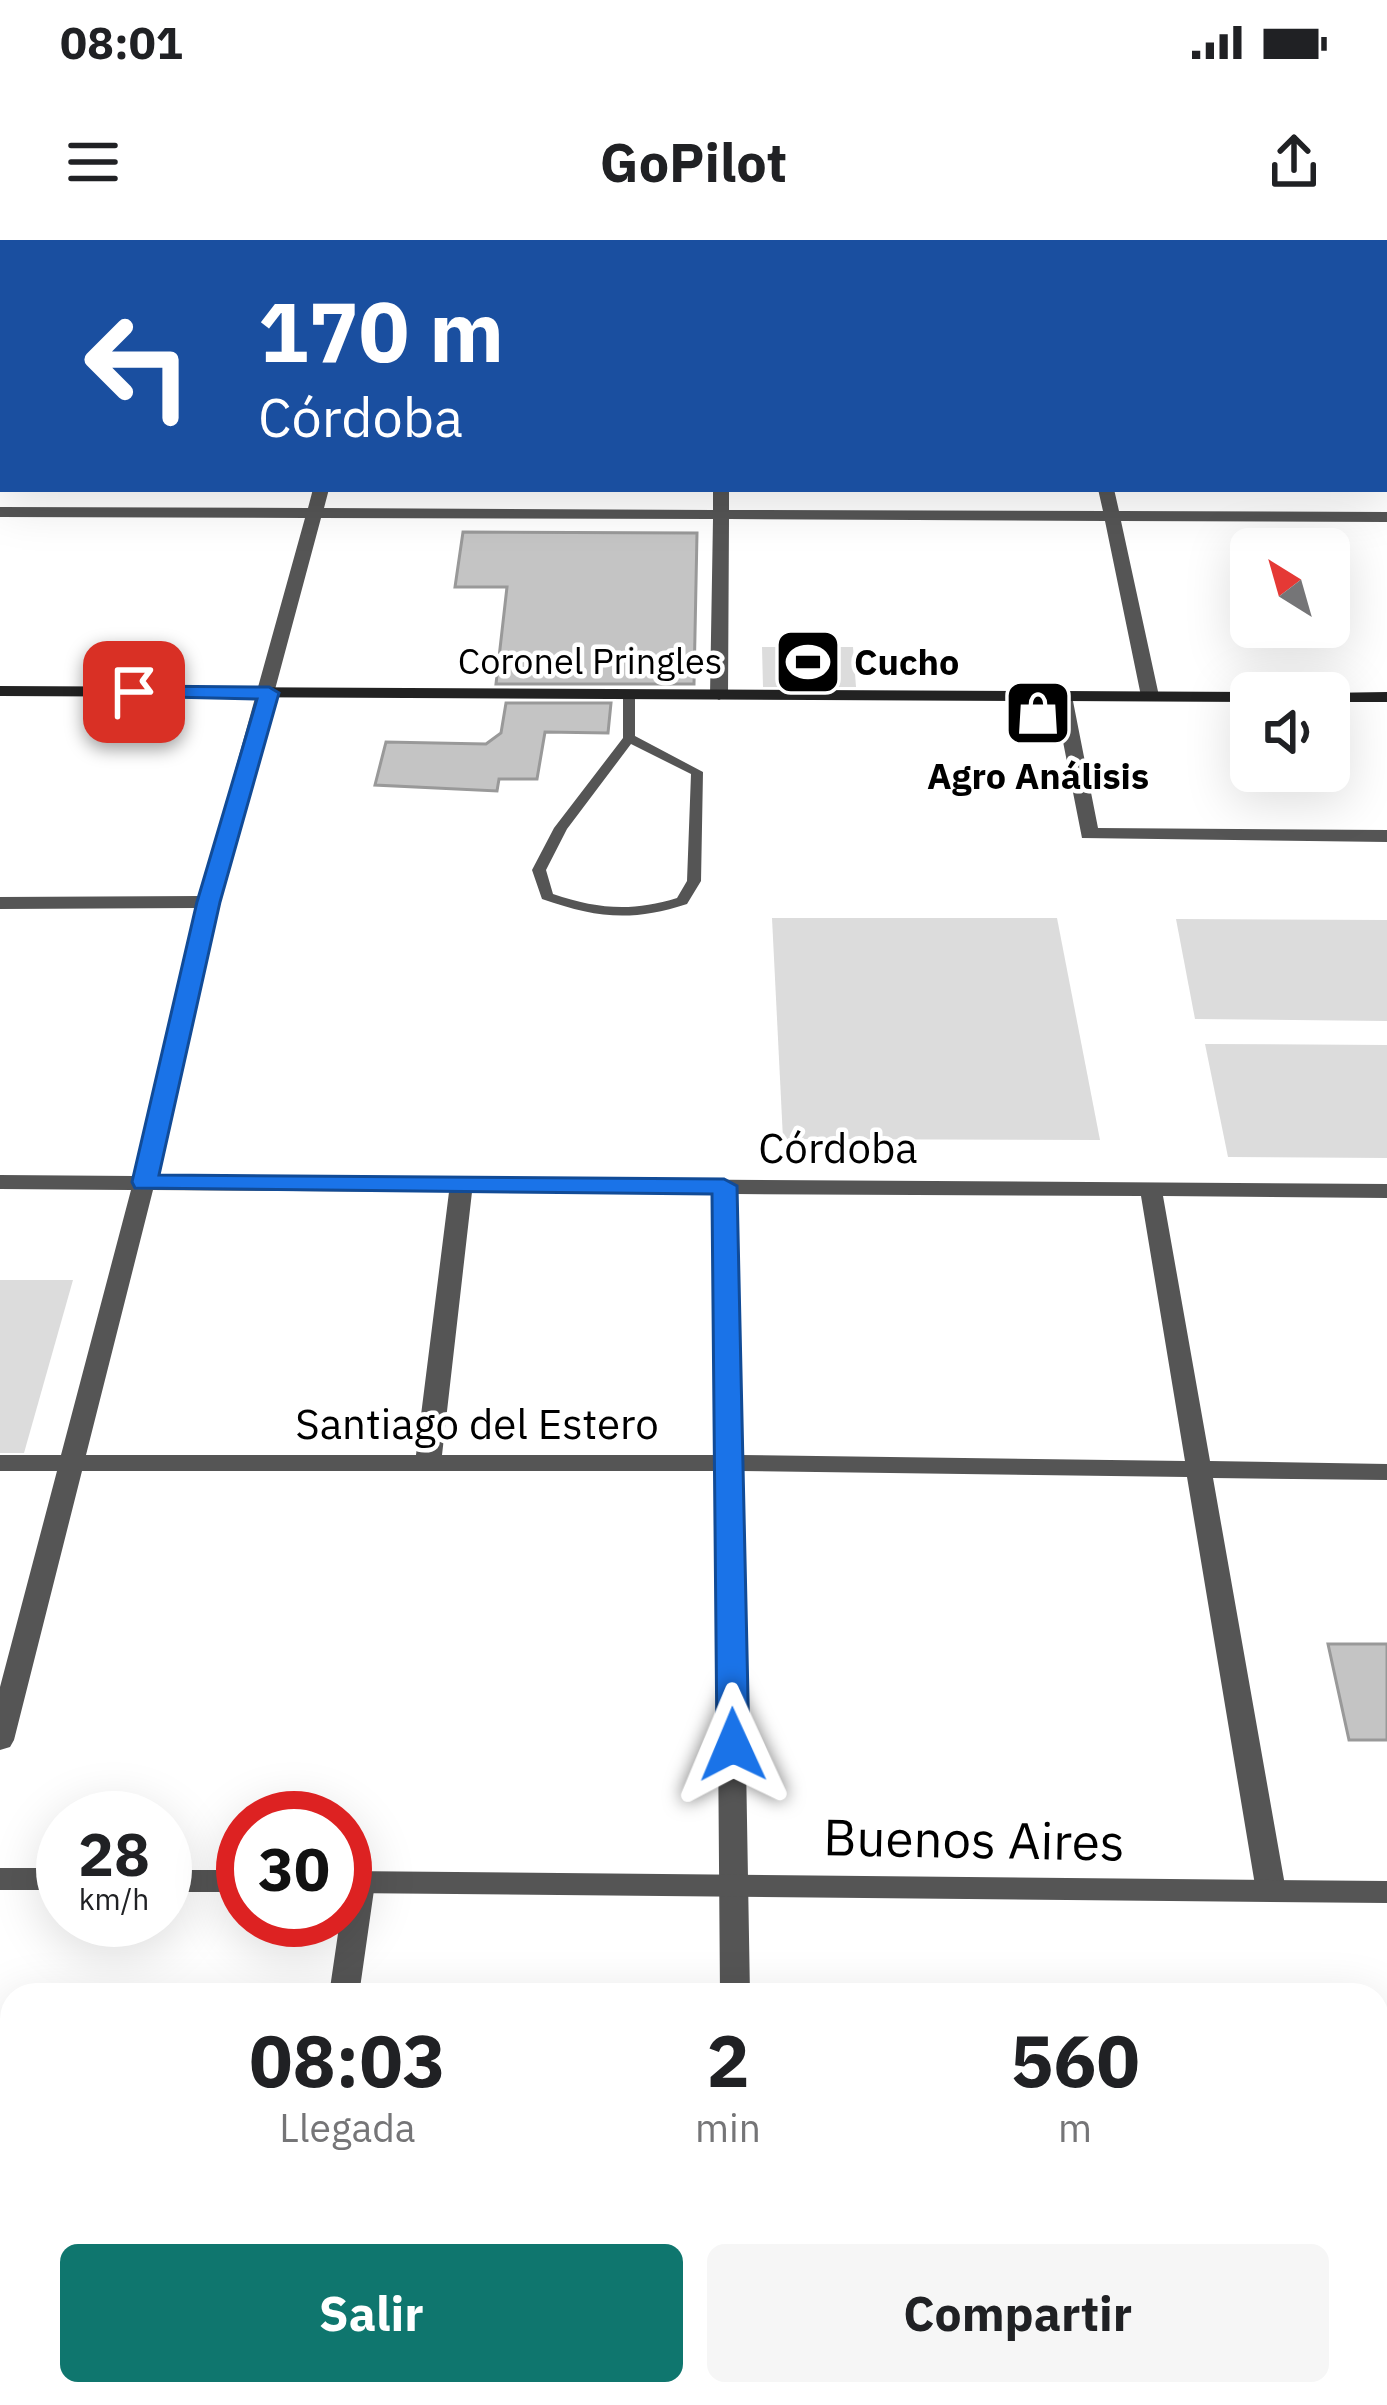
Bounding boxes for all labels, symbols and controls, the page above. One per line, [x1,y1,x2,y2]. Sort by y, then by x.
text: 08:01 [60,13,183,71]
text: GoPilot [600,127,787,197]
icon: menu [60,129,126,195]
icon: share [1261,129,1327,195]
text: 170 m [258,276,504,385]
icon: left [60,288,216,444]
text: Córdoba [258,382,463,452]
north arrow [1230,528,1350,648]
map controls [1230,528,1350,792]
sports icon: Cucho [773,627,843,697]
street label: Coronel Pringles [458,637,722,684]
place label: Cucho [854,638,959,685]
pin [83,641,185,743]
icon: arrive [101,659,167,725]
button: sound [1230,672,1350,792]
shop icon: Agro Análisis [1003,678,1073,748]
place label: Agro Análisis [927,752,1149,799]
street label: Córdoba [758,1120,918,1175]
street label: Santiago del Estero [295,1396,659,1451]
position arrow [670,1682,796,1808]
speed limit sign: 30 [216,1791,372,1947]
street label: Buenos Aires [823,1803,1125,1875]
text: 28 [78,1814,150,1893]
text: km/h [79,1879,149,1918]
text: 08:03 [249,2013,446,2107]
text: 2 [706,2013,750,2107]
text: 560 [1010,2013,1140,2107]
text: Llegada [279,2102,416,2153]
text: min [695,2102,761,2153]
text: m [1058,2102,1092,2153]
button: Salir [60,2244,683,2382]
button: Compartir [707,2244,1329,2382]

